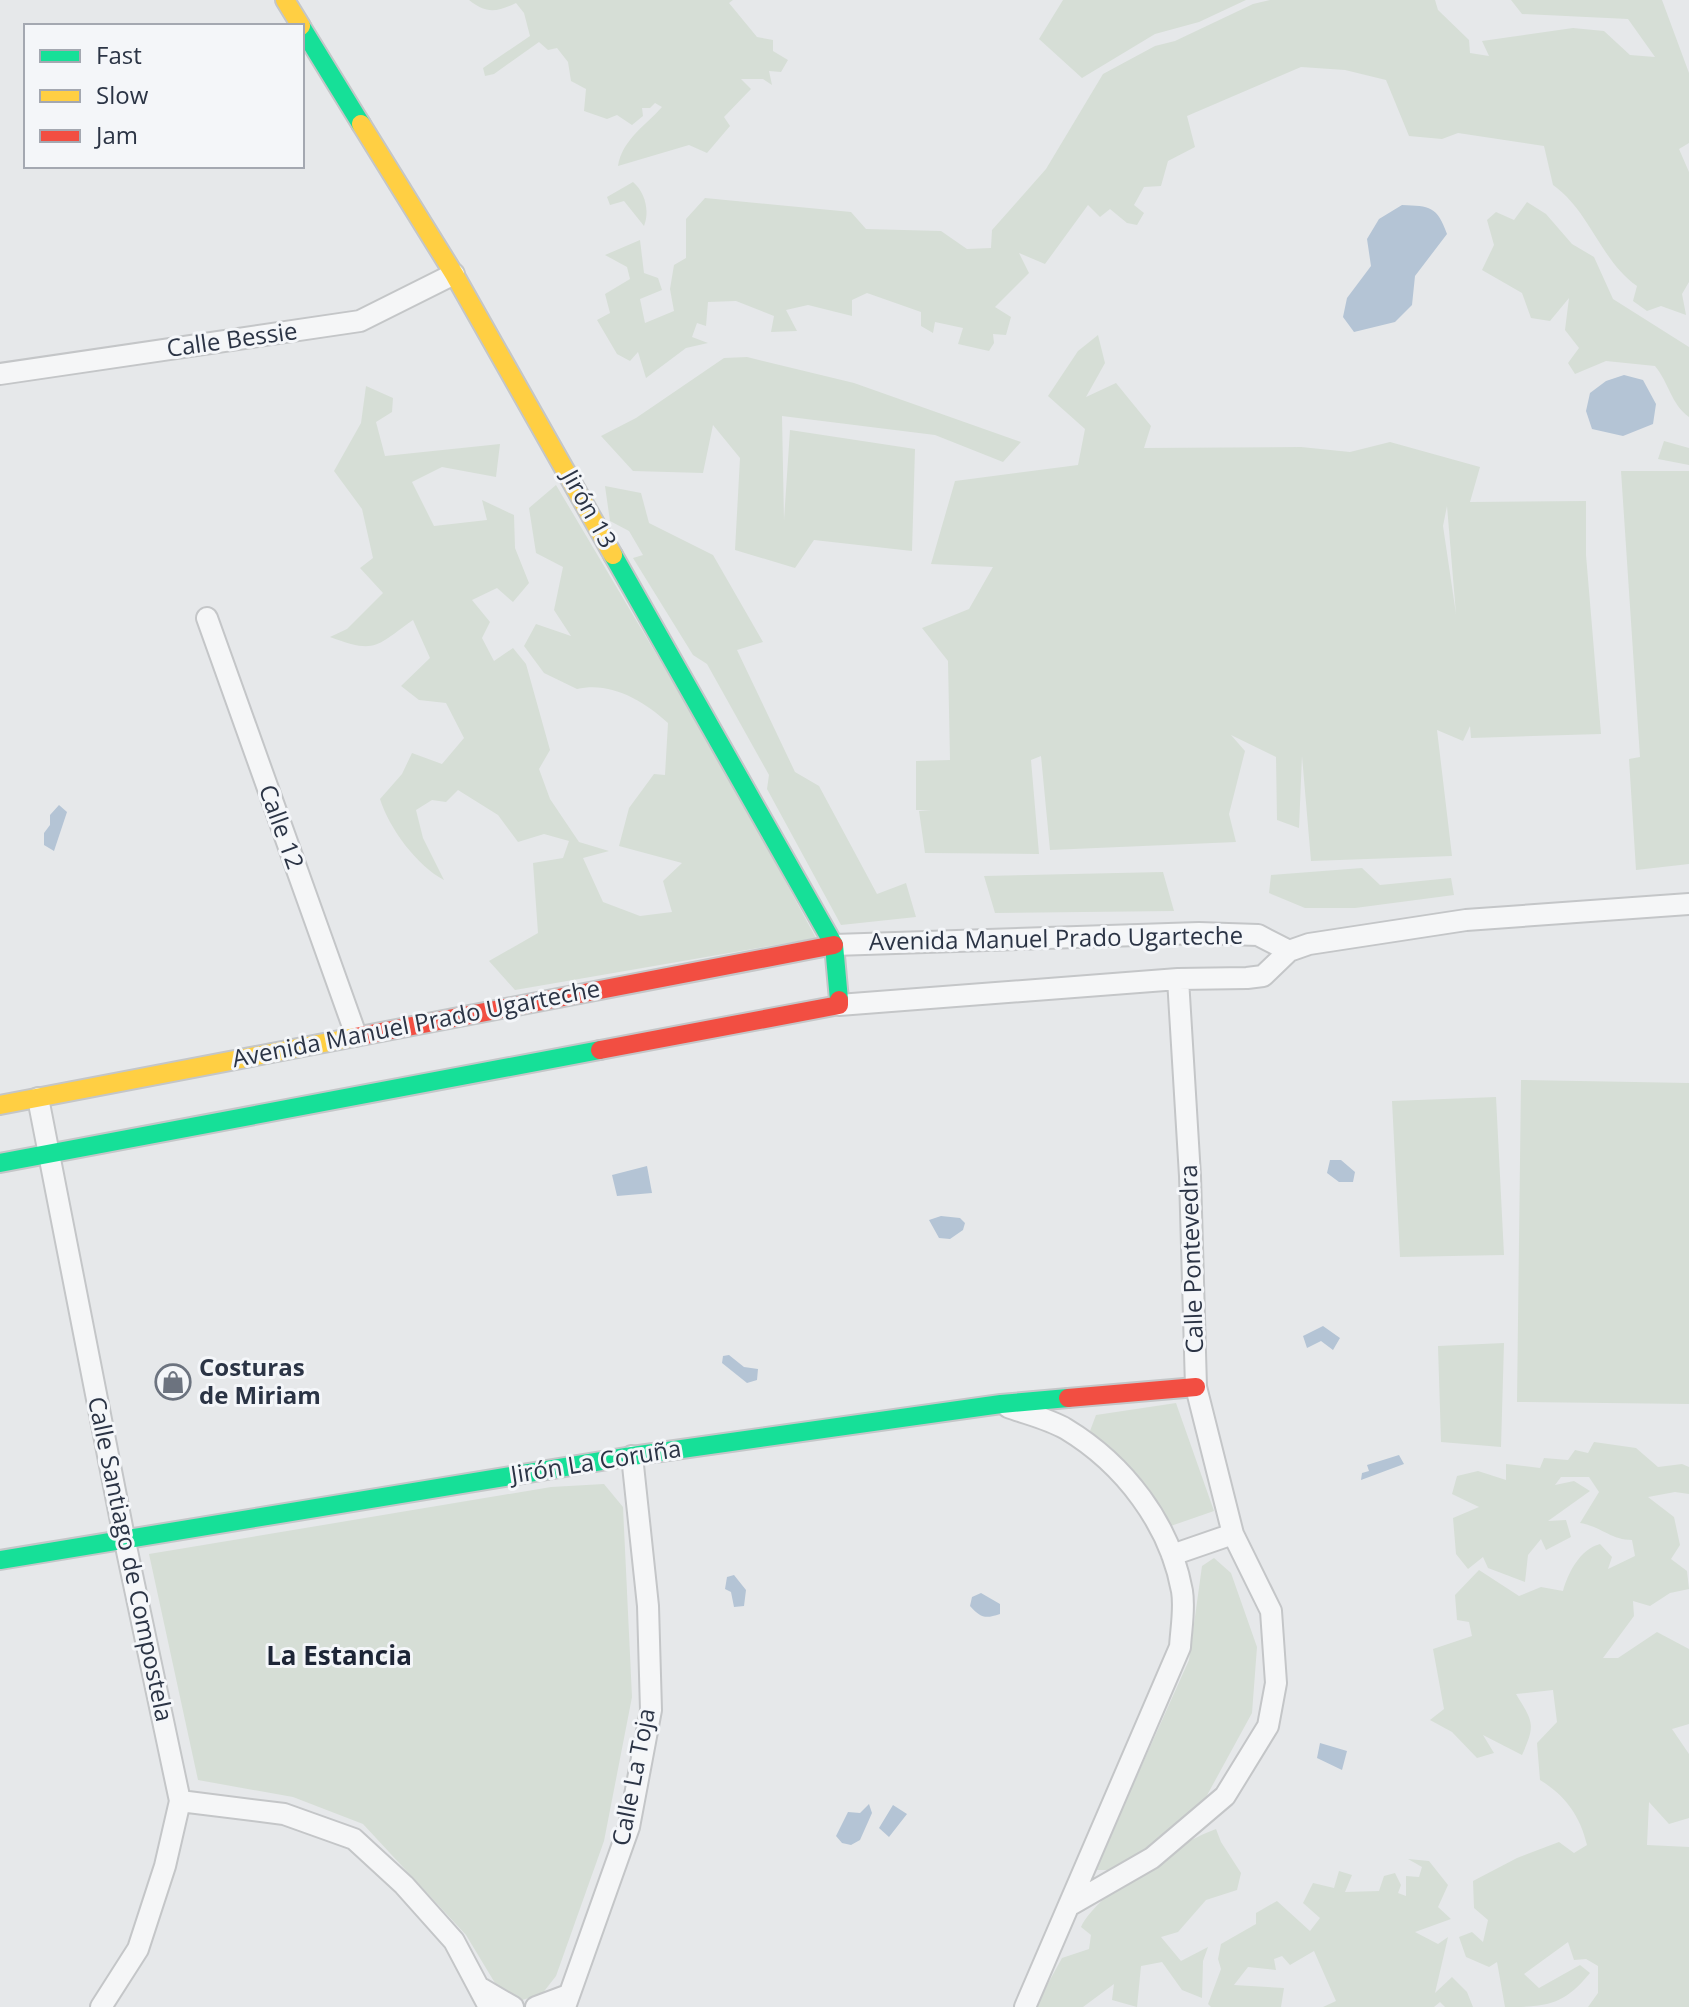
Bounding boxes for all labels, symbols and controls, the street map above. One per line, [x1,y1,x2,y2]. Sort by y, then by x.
legend [24,24,304,168]
text: Fast [96,38,142,71]
text: Slow [96,78,149,111]
text: Jam [94,118,138,151]
street label: Calle Bessie [164,313,299,364]
street label: Jirón 13 [554,461,625,554]
street label: Calle 12 [252,780,313,873]
street label: Avenida Manuel Prado Ugarteche [869,918,1243,957]
street label: Avenida Manuel Prado Ugarteche [229,971,602,1074]
street label: Calle Pontevedra [1171,1164,1210,1354]
place label: Costuras de Miriam [199,1350,321,1411]
shop icon: Costuras de Miriam [154,1363,192,1401]
street label: Calle Santiago de Compostela [81,1393,182,1724]
street label: Jirón La Coruña [506,1431,683,1491]
district label: La Estancia [266,1637,412,1673]
street label: Calle La Toja [603,1705,662,1848]

